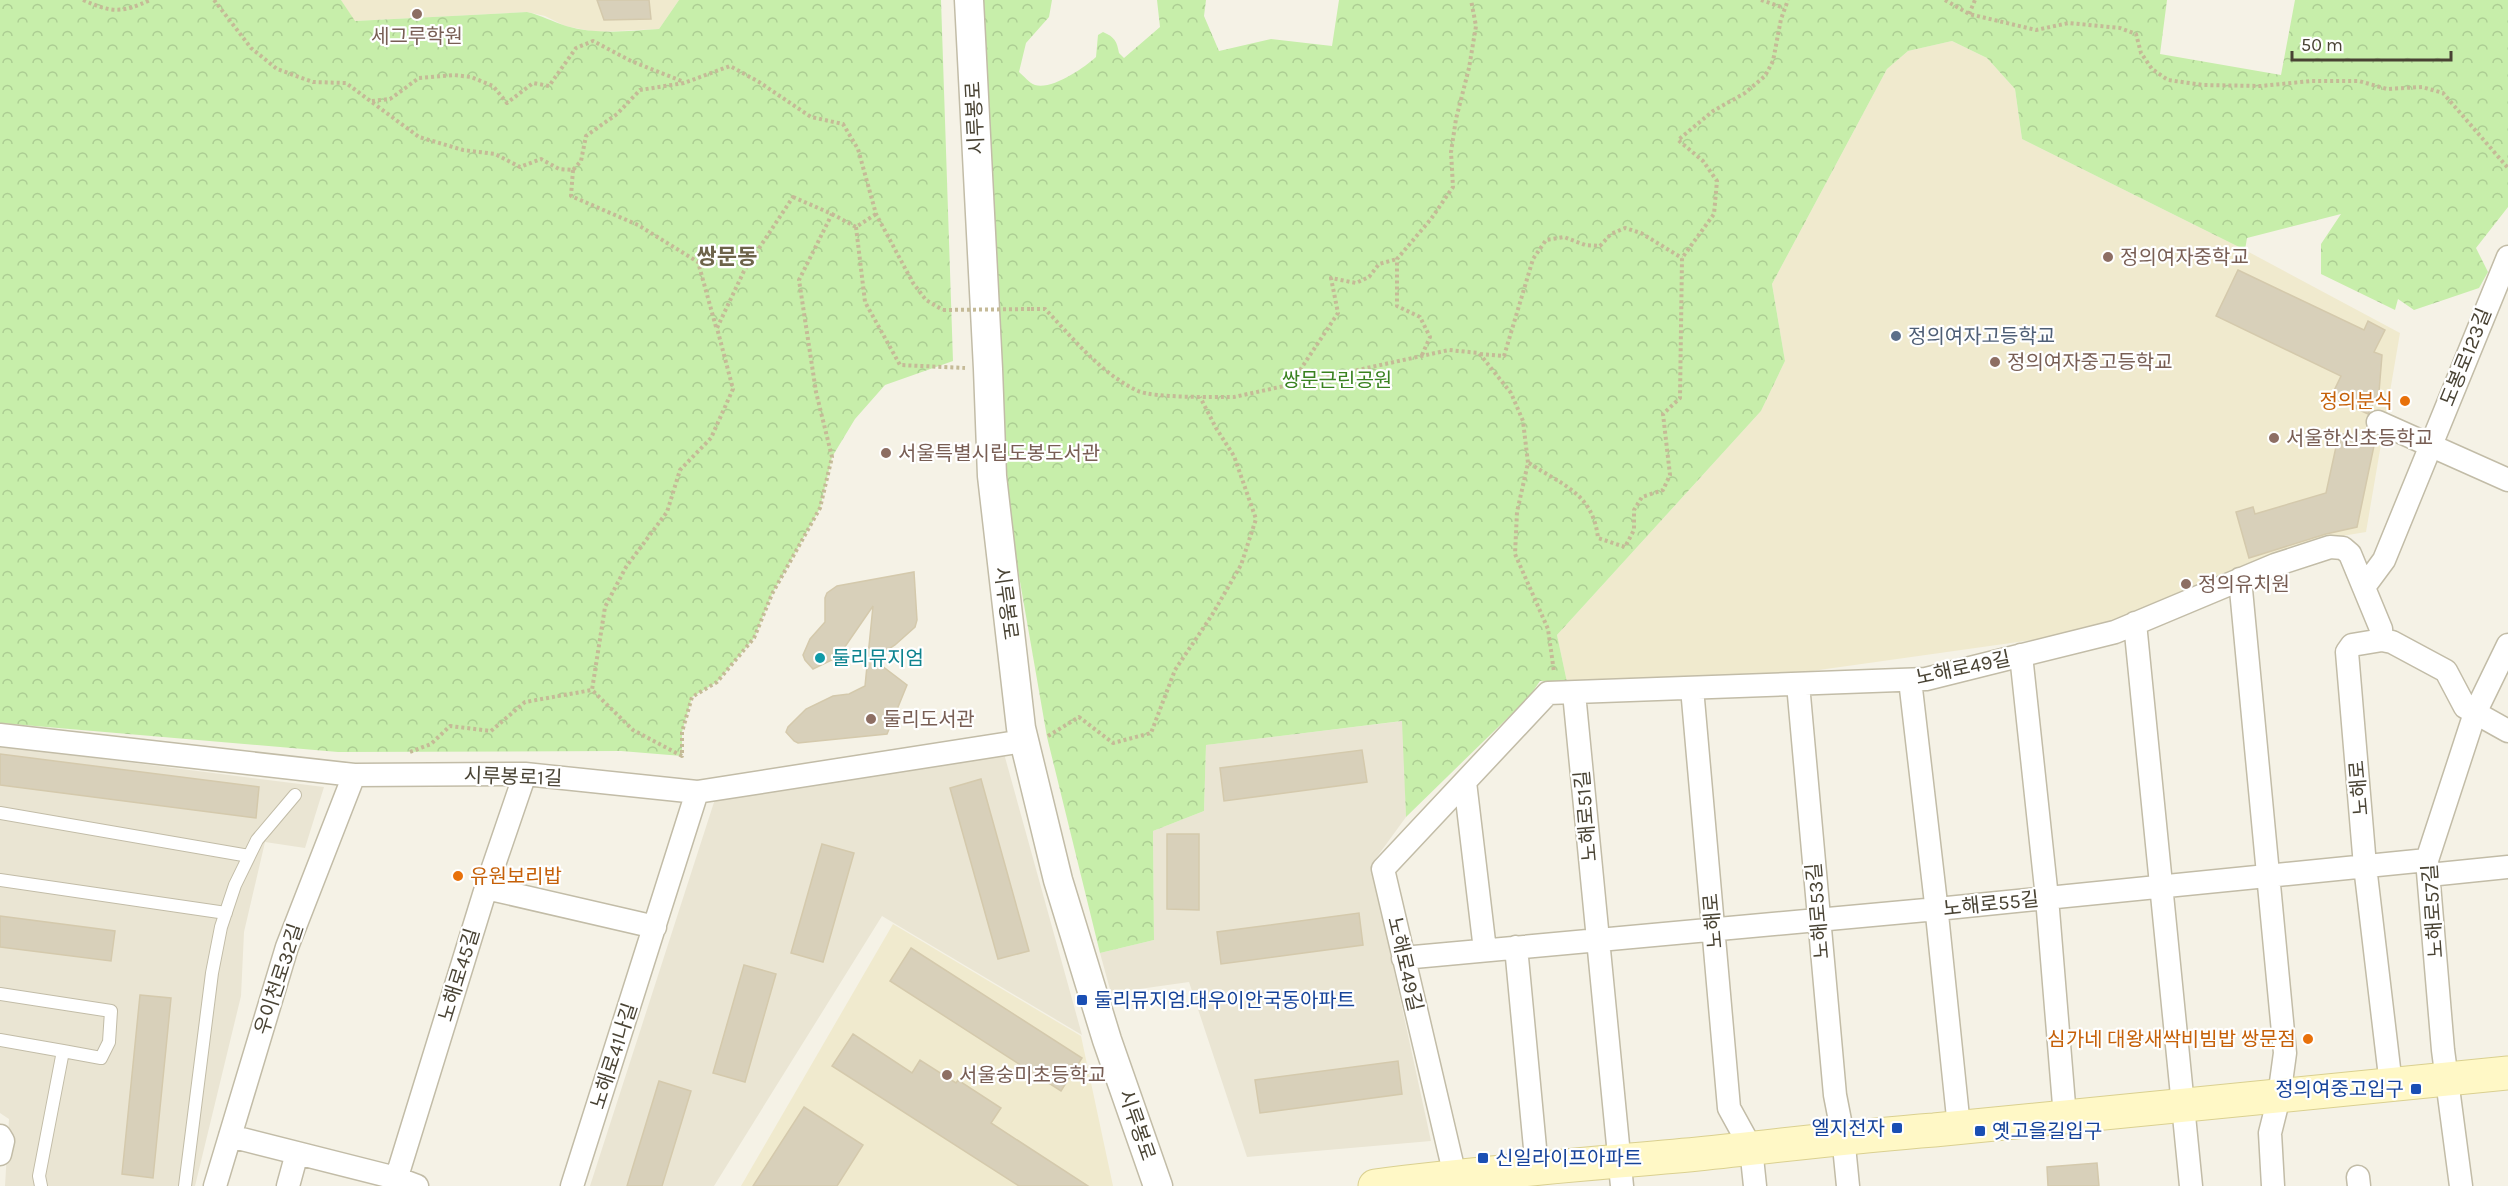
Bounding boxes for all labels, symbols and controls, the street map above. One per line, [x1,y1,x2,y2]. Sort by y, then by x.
marker: 세그루학원 [410,7,424,21]
scale bar [2292,24,2451,62]
place label: 세그루학원 [371,25,463,48]
text: 50 m [2301,34,2343,56]
street label: 시루봉로 [962,81,988,155]
district label: 쌍문동 [697,244,757,270]
place label: 정의여자중학교 [2120,246,2249,269]
marker: 정의여자중학교 [2101,250,2115,264]
street label: 도봉로123길 [2436,305,2496,409]
place label: 정의여자고등학교 [1908,325,2055,348]
marker: 정의여자고등학교 [1889,329,1903,343]
place label: 정의여자중고등학교 [2007,351,2173,374]
marker: 정의여자중고등학교 [1988,355,2002,369]
park label: 쌍문근린공원 [1282,369,1392,392]
place label: 정의분식 [2319,390,2393,413]
marker: 정의분식 [2398,394,2412,408]
place label: 서울한신초등학교 [2286,427,2433,450]
marker: 서울한신초등학교 [2267,431,2281,445]
place label: 서울특별시립도봉도서관 [898,442,1100,465]
marker: 서울특별시립도봉도서관 [879,446,893,460]
street label: 시루봉로 [989,565,1023,641]
place label: 정의유치원 [2198,573,2290,596]
marker: 정의유치원 [2179,577,2193,591]
place label: 둘리뮤지엄 [832,647,924,670]
street label: 노해로49길 [1913,647,2013,689]
marker: 둘리뮤지엄 [813,651,827,665]
place label: 둘리도서관 [883,708,975,731]
marker: 둘리도서관 [864,712,878,726]
street label: 노해로 [2345,760,2373,816]
street label: 시루봉로1길 [463,764,563,790]
street label: 노해로51길 [1571,769,1601,863]
street label: 노해로53길 [1802,862,1834,960]
street label: 노해로57길 [2418,863,2448,959]
place label: 유원보리밥 [470,865,562,888]
marker: 유원보리밥 [451,869,465,883]
street label: 노해로55길 [1942,888,2040,920]
street label: 노해로 [1699,893,1727,949]
street label: 노해로49길 [1383,914,1427,1014]
street label: 우이천로32길 [250,921,308,1037]
street label: 노해로45길 [434,926,484,1024]
place label: 둘리뮤지엄.대우이안국동아파트 [1094,989,1355,1012]
marker: 둘리뮤지엄.대우이안국동아파트 [1075,993,1089,1007]
street label: 노해로41나길 [586,1000,642,1112]
place label: 심가네 대왕새싹비빔밥 쌍문점 [2047,1028,2296,1051]
marker: 심가네 대왕새싹비빔밥 쌍문점 [2301,1032,2315,1046]
place label: 서울숭미초등학교 [959,1064,1106,1087]
marker: 서울숭미초등학교 [940,1068,954,1082]
place label: 정의여중고입구 [2275,1078,2404,1101]
marker: 정의여중고입구 [2409,1082,2423,1096]
street label: 시루봉로 [1114,1086,1160,1164]
place label: 엘지전자 [1811,1117,1885,1140]
place label: 옛고을길입구 [1992,1120,2102,1143]
marker: 엘지전자 [1890,1121,1904,1135]
marker: 옛고을길입구 [1973,1124,1987,1138]
place label: 신일라이프아파트 [1495,1147,1642,1170]
marker: 신일라이프아파트 [1476,1151,1490,1165]

